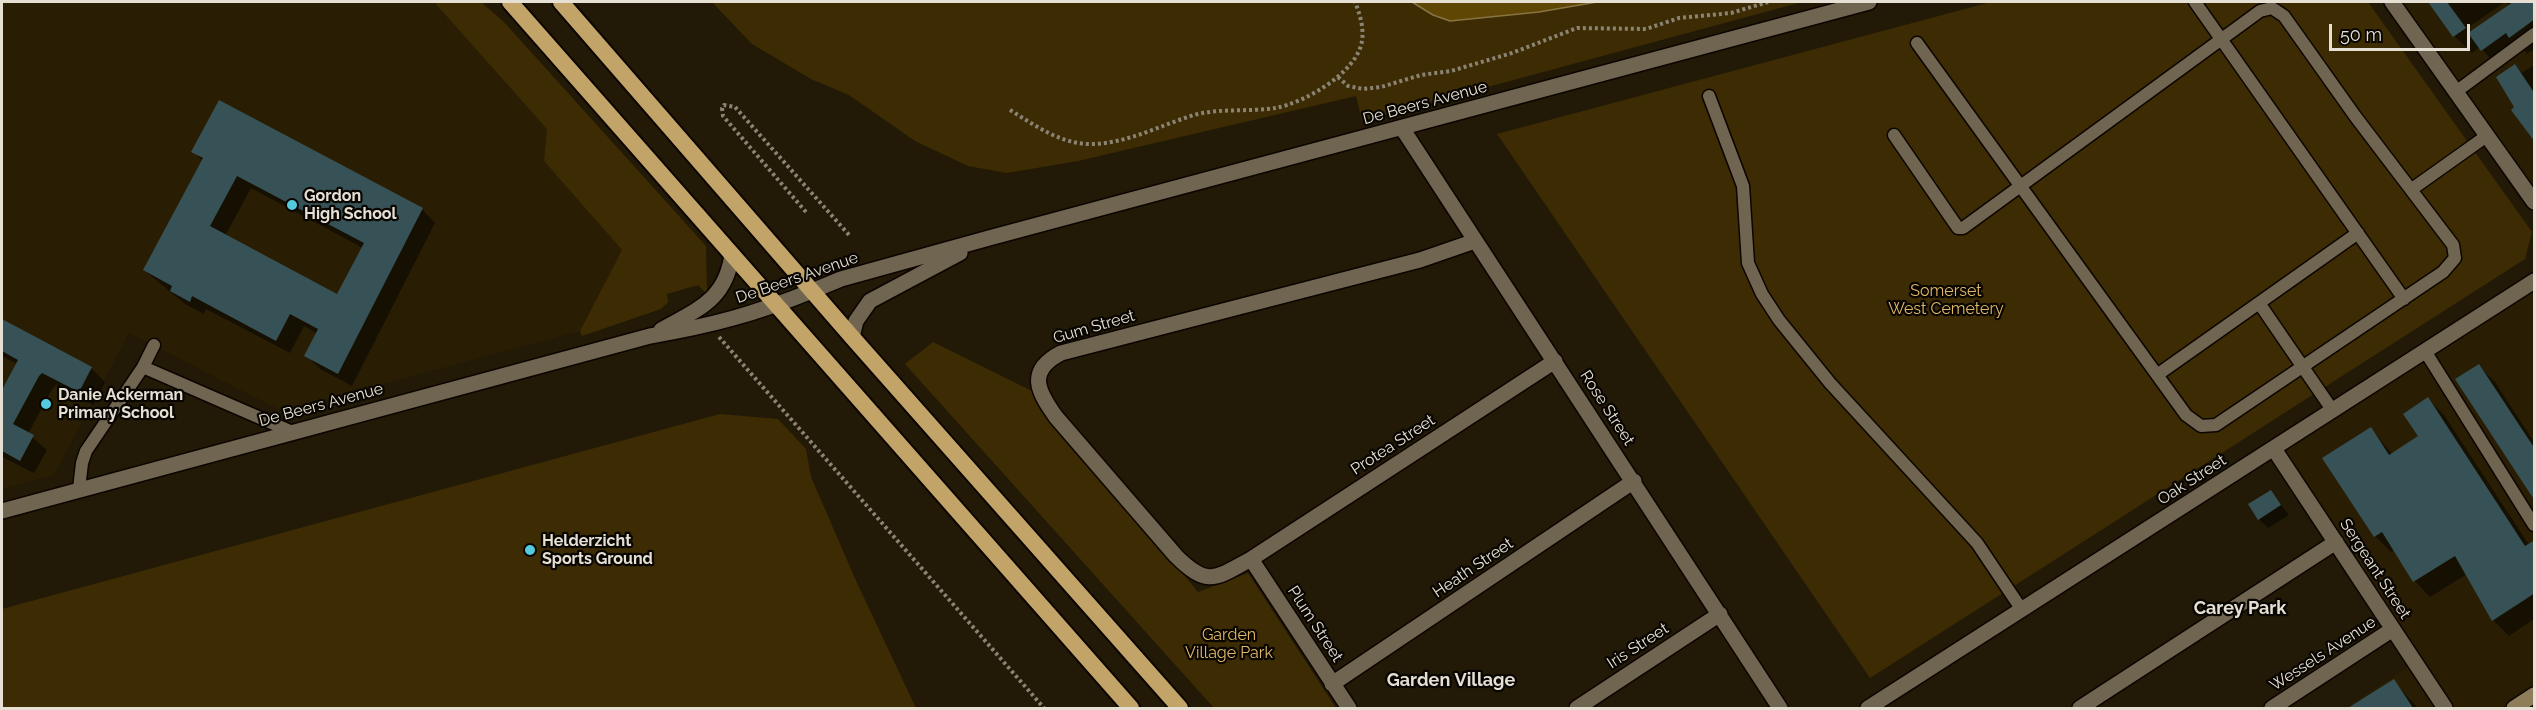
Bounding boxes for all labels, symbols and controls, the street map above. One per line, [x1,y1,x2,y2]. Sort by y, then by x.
scale bar [2332,12,2473,50]
text: 50 m [2340,24,2382,45]
street label: De Beers Avenue [1361,77,1489,129]
place label: Gordon High School [304,186,397,224]
marker: Gordon High School [285,198,299,212]
street label: De Beers Avenue [733,248,861,308]
park label: Somerset West Cemetery [1888,281,2004,319]
street label: Gum Street [1051,306,1137,348]
street label: Rose Street [1576,367,1638,449]
street label: De Beers Avenue [257,379,385,431]
place label: Danie Ackerman Primary School [58,385,183,423]
marker: Danie Ackerman Primary School [39,397,53,411]
street label: Protea Street [1347,411,1439,479]
street label: Oak Street [2154,451,2230,509]
street label: Sergeant Street [2335,515,2415,623]
place label: Helderzicht Sports Ground [542,531,653,569]
street label: Heath Street [1429,534,1517,602]
marker: Helderzicht Sports Ground [523,543,537,557]
street label: Plum Street [1283,582,1347,666]
district label: Carey Park [2194,598,2286,620]
street label: Wessels Avenue [2267,613,2379,695]
street label: Iris Street [1604,619,1672,673]
park label: Garden Village Park [1185,625,1273,663]
district label: Garden Village [1387,670,1515,692]

